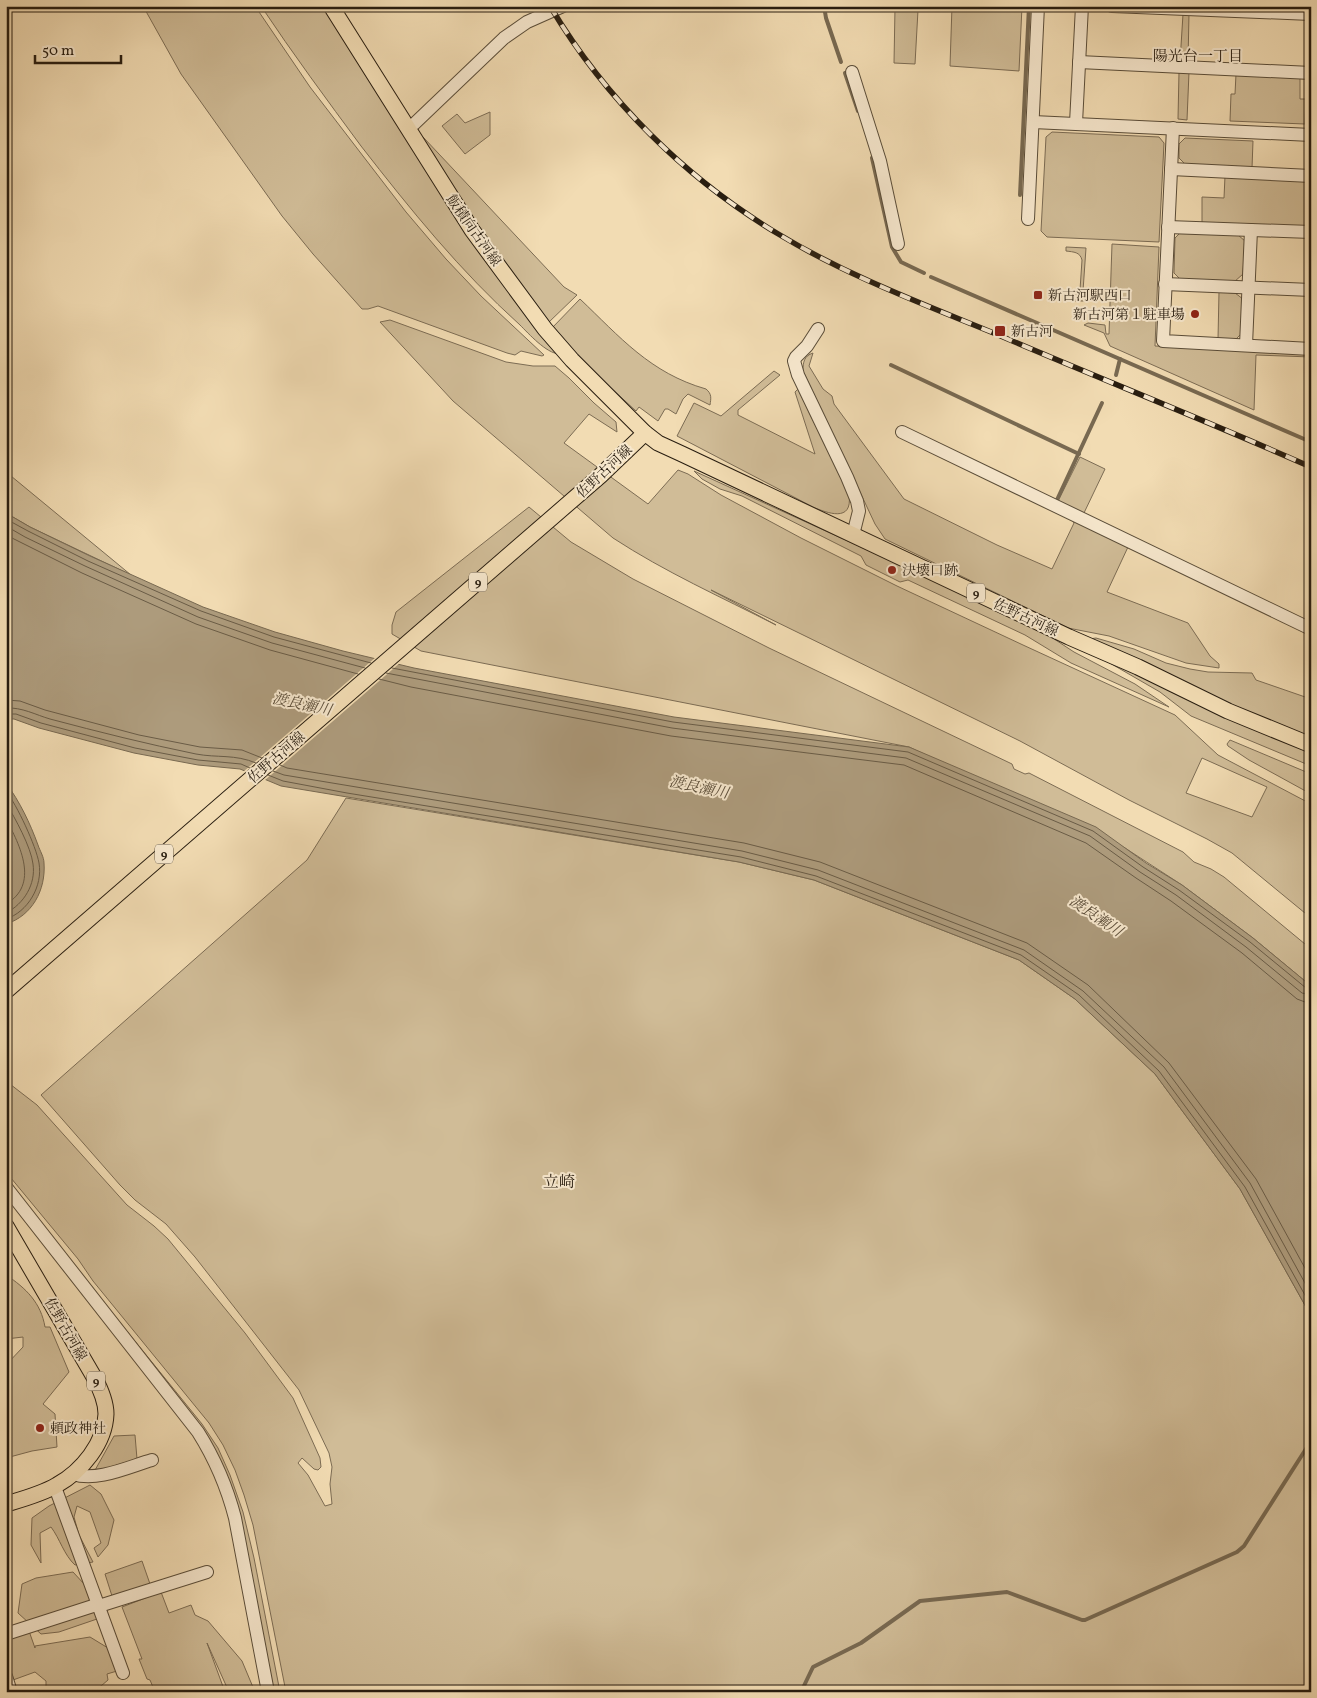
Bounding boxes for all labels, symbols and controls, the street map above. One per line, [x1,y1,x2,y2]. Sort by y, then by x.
scale bar [35,32,121,64]
text: 50 m [42,41,74,62]
district label: 陽光台一丁目 [1153,47,1243,68]
street label: 飯積向古河線 [441,191,505,271]
place label: 新古河駅西口 [1048,287,1132,306]
marker: 新古河駅西口 [1032,289,1044,301]
place label: 新古河第１駐車場 [1073,306,1185,325]
marker: 新古河第１駐車場 [1189,308,1201,320]
place label: 新古河 [1011,323,1053,342]
marker: 新古河 [993,324,1007,338]
street label: 佐野古河線 [573,441,637,503]
place label: 決壊口跡 [902,562,958,581]
marker: 決壊口跡 [886,564,898,576]
road number: 9 [469,572,487,592]
road number: 9 [967,584,985,602]
street label: 佐野古河線 [990,595,1061,642]
water label: 渡良瀬川 [270,689,335,722]
street label: 佐野古河線 [244,728,310,788]
water label: 渡良瀬川 [667,772,732,805]
road number: 9 [155,844,173,864]
water label: 渡良瀬川 [1064,892,1128,944]
district label: 立崎 [543,1172,575,1194]
street label: 佐野古河線 [39,1295,90,1365]
road number: 9 [87,1372,105,1390]
place label: 頼政神社 [50,1420,106,1439]
marker: 頼政神社 [34,1422,46,1434]

